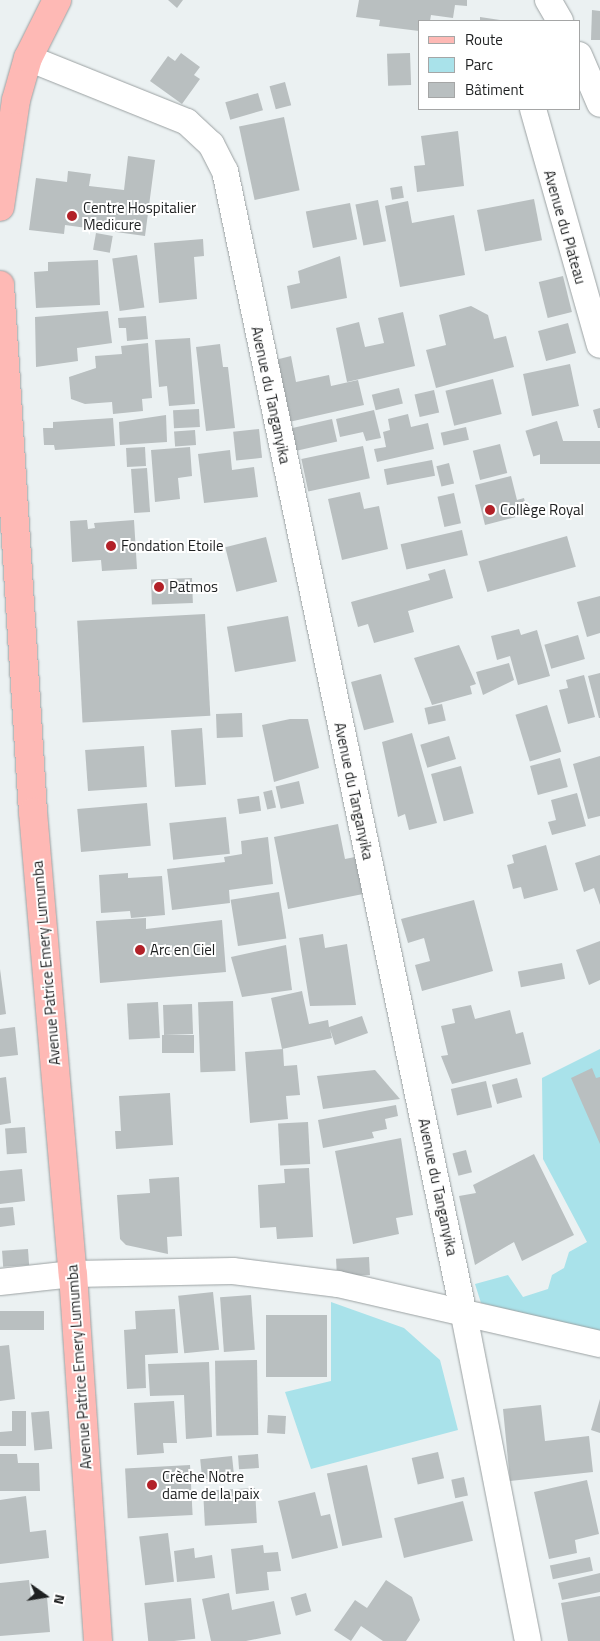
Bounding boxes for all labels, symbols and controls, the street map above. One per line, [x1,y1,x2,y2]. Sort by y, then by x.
legend [418,20,580,110]
text: Route [465,28,503,51]
text: Parc [465,53,493,76]
text: Bâtiment [465,78,524,101]
street label: Avenue du Plateau [540,168,590,286]
place label: Centre Hospitalier Medicure [83,198,196,233]
marker: Centre Hospitalier Medicure [65,209,79,223]
street label: Avenue du Tanganyika [248,325,294,465]
place label: Collège Royal [500,501,584,519]
marker: Collège Royal [484,504,496,516]
place label: Fondation Etoile [121,537,224,555]
marker: Fondation Etoile [105,540,117,552]
place label: Patmos [169,578,218,596]
marker: Patmos [153,581,165,593]
street label: Avenue du Tanganyika [331,721,377,861]
street label: Avenue Patrice Emery Lumumba [28,860,64,1066]
place label: Arc en Ciel [150,941,215,959]
marker: Arc en Ciel [134,944,146,956]
street label: Avenue du Tanganyika [415,1117,461,1257]
street label: Avenue Patrice Emery Lumumba [63,1264,95,1470]
place label: Crèche Notre dame de la paix [162,1467,259,1502]
marker: Crèche Notre dame de la paix [146,1479,158,1491]
north arrow [20,1571,70,1621]
text: N [49,1592,71,1607]

